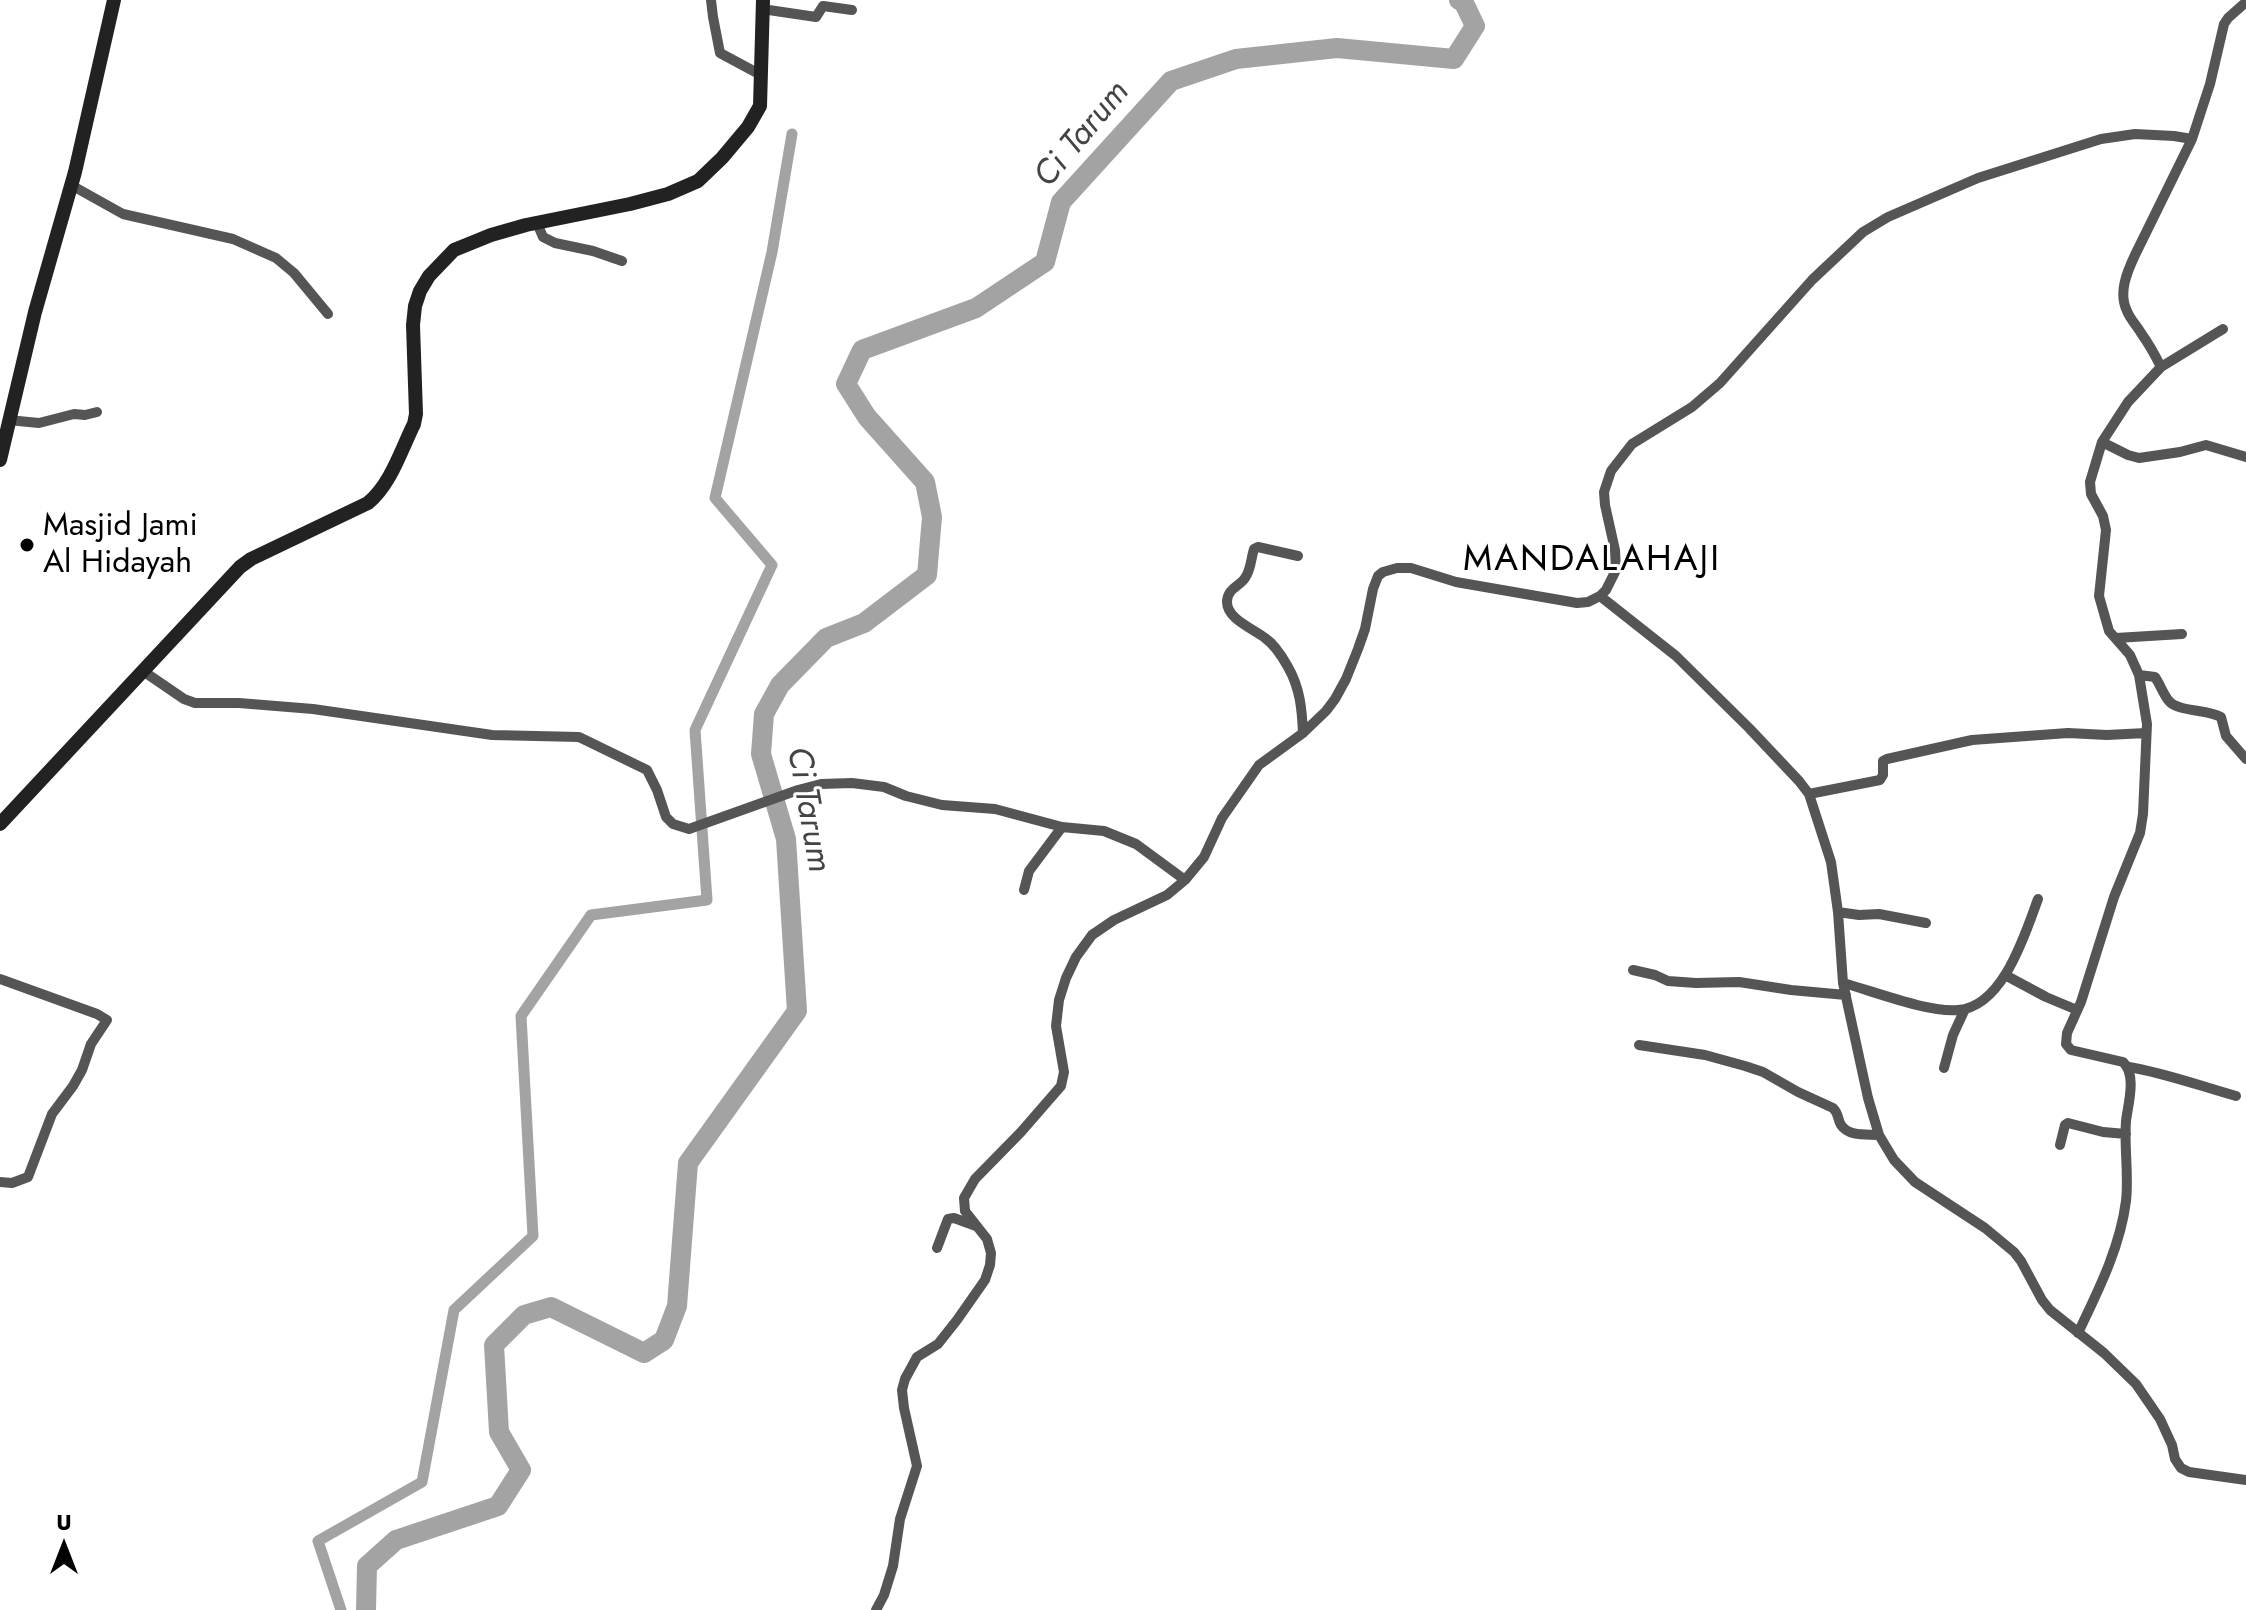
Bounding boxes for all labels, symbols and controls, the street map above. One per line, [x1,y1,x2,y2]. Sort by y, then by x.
water label: Ci Tarum [1027,73,1139,197]
place label: Masjid Jami Al Hidayah [43,508,198,583]
marker: Masjid Jami Al Hidayah [18,536,36,554]
district label: MANDALAHAJI [1463,539,1721,583]
water label: Ci Tarum [776,744,838,876]
north arrow [24,1506,104,1586]
text: U [56,1506,72,1538]

